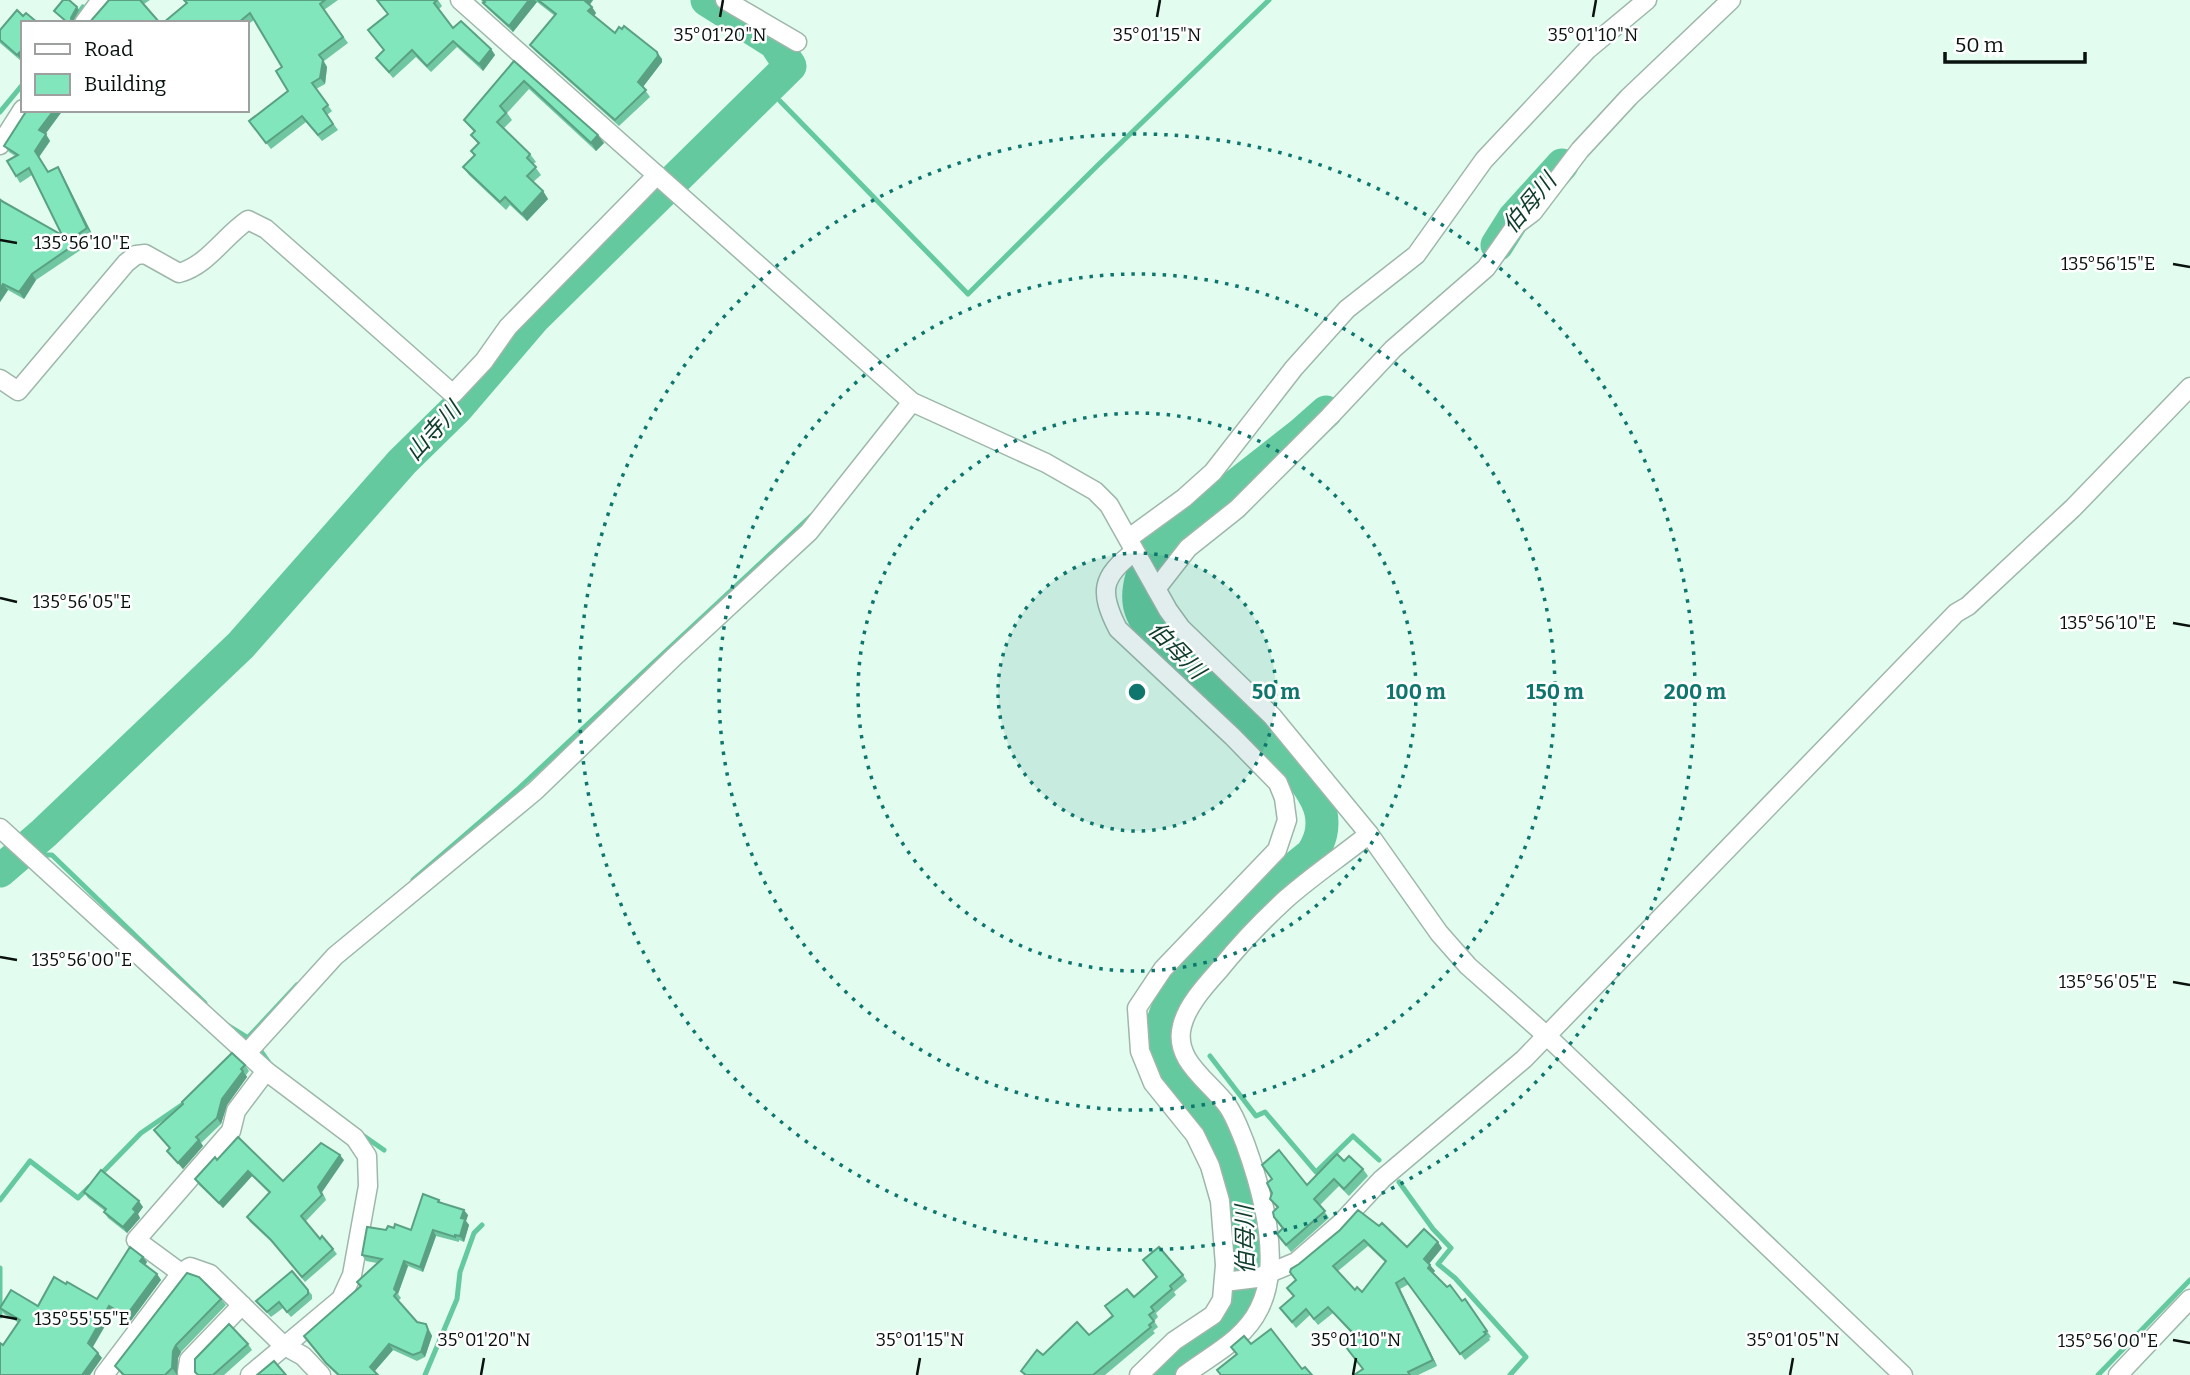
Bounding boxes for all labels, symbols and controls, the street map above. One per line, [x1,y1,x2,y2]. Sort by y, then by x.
legend [21,21,248,112]
scale bar [1945,21,2085,65]
text: 35°01'20"N [673,24,767,46]
text: 35°01'15"N [1113,24,1201,46]
text: 35°01'10"N [1548,24,1638,46]
text: 50 m [1955,32,2004,58]
text: Road [84,36,133,62]
text: Building [84,71,167,97]
water label: 伯母川 [1496,165,1564,238]
text: 135°56'10"E [34,232,130,254]
text: 135°56'15"E [2061,253,2155,275]
water label: 山寺川 [400,394,468,466]
text: 135°56'05"E [33,591,131,613]
text: 135°56'10"E [2060,612,2156,634]
water label: 伯母川 [1143,615,1213,687]
text: 50 m [1252,679,1300,705]
text: 100 m [1386,679,1446,705]
text: 150 m [1526,679,1584,705]
text: 200 m [1664,679,1726,705]
centre of rings [1125,680,1149,704]
text: 135°56'00"E [32,949,132,971]
text: 135°56'05"E [2059,971,2157,993]
water label: 伯母川 [1230,1202,1260,1275]
text: 135°55'55"E [34,1308,130,1330]
text: 35°01'20"N [437,1329,531,1351]
text: 35°01'15"N [876,1329,964,1351]
text: 35°01'10"N [1311,1329,1401,1351]
text: 35°01'05"N [1747,1329,1839,1351]
text: 135°56'00"E [2058,1330,2158,1352]

